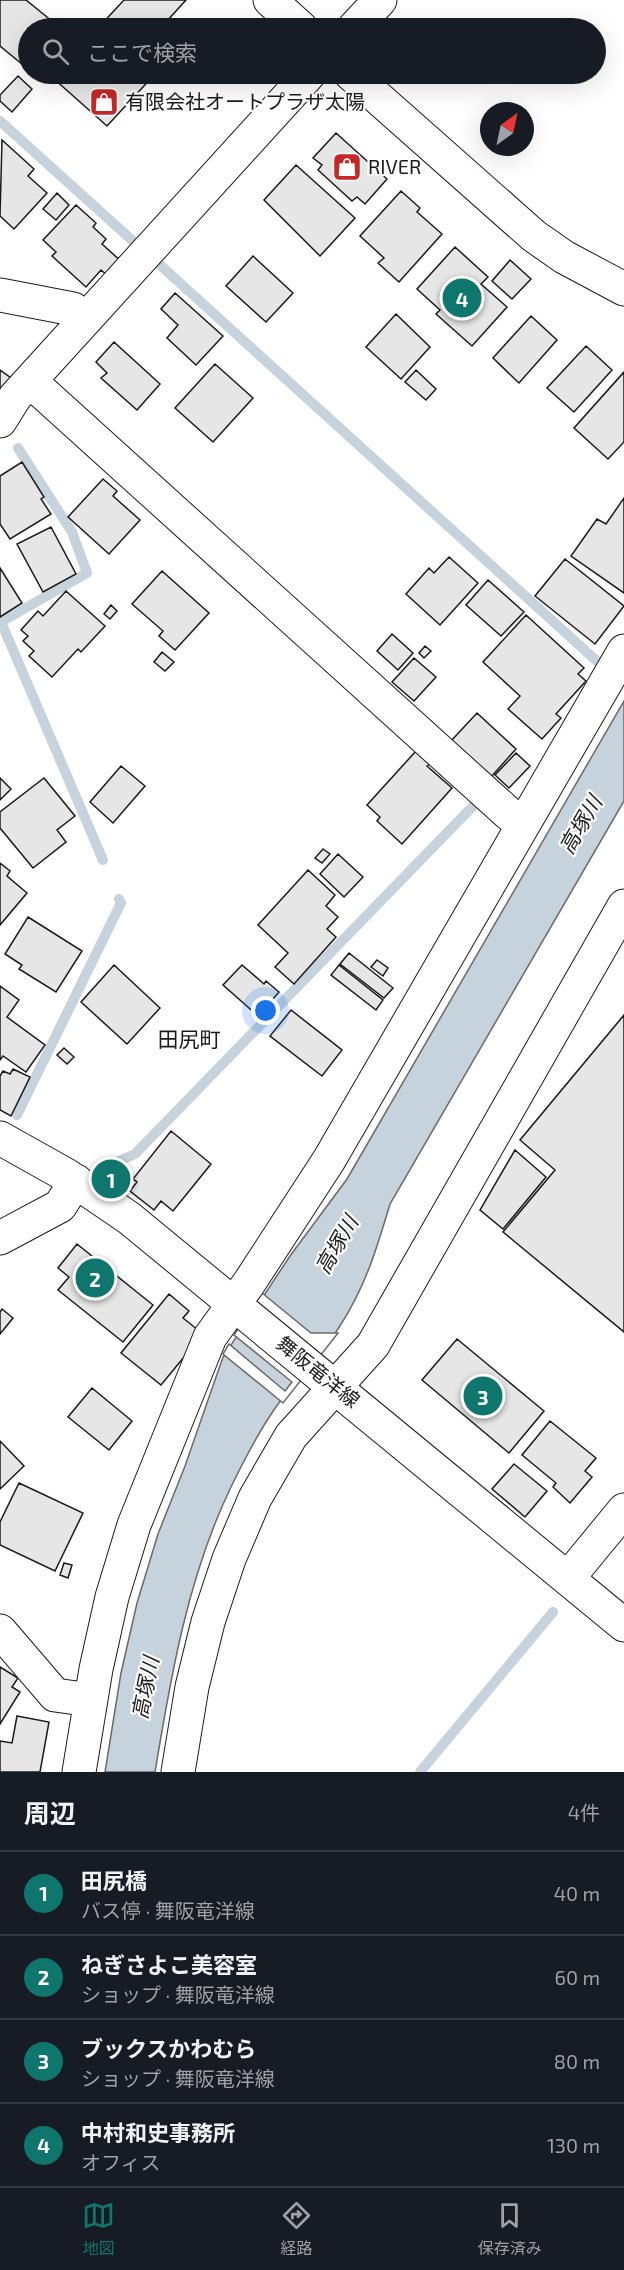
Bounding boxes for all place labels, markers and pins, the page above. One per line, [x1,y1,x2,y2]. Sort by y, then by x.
shop icon: 有限会社オートプラザ太陽 [88,86,120,118]
place label: 有限会社オートプラザ太陽 [125,89,365,113]
shop icon: RIVER [331,151,363,183]
place label: RIVER [368,154,421,178]
pin: 4 [442,276,482,320]
pin: 1 [92,1156,130,1202]
pin: 2 [76,1256,115,1300]
pin: 3 [464,1374,502,1418]

